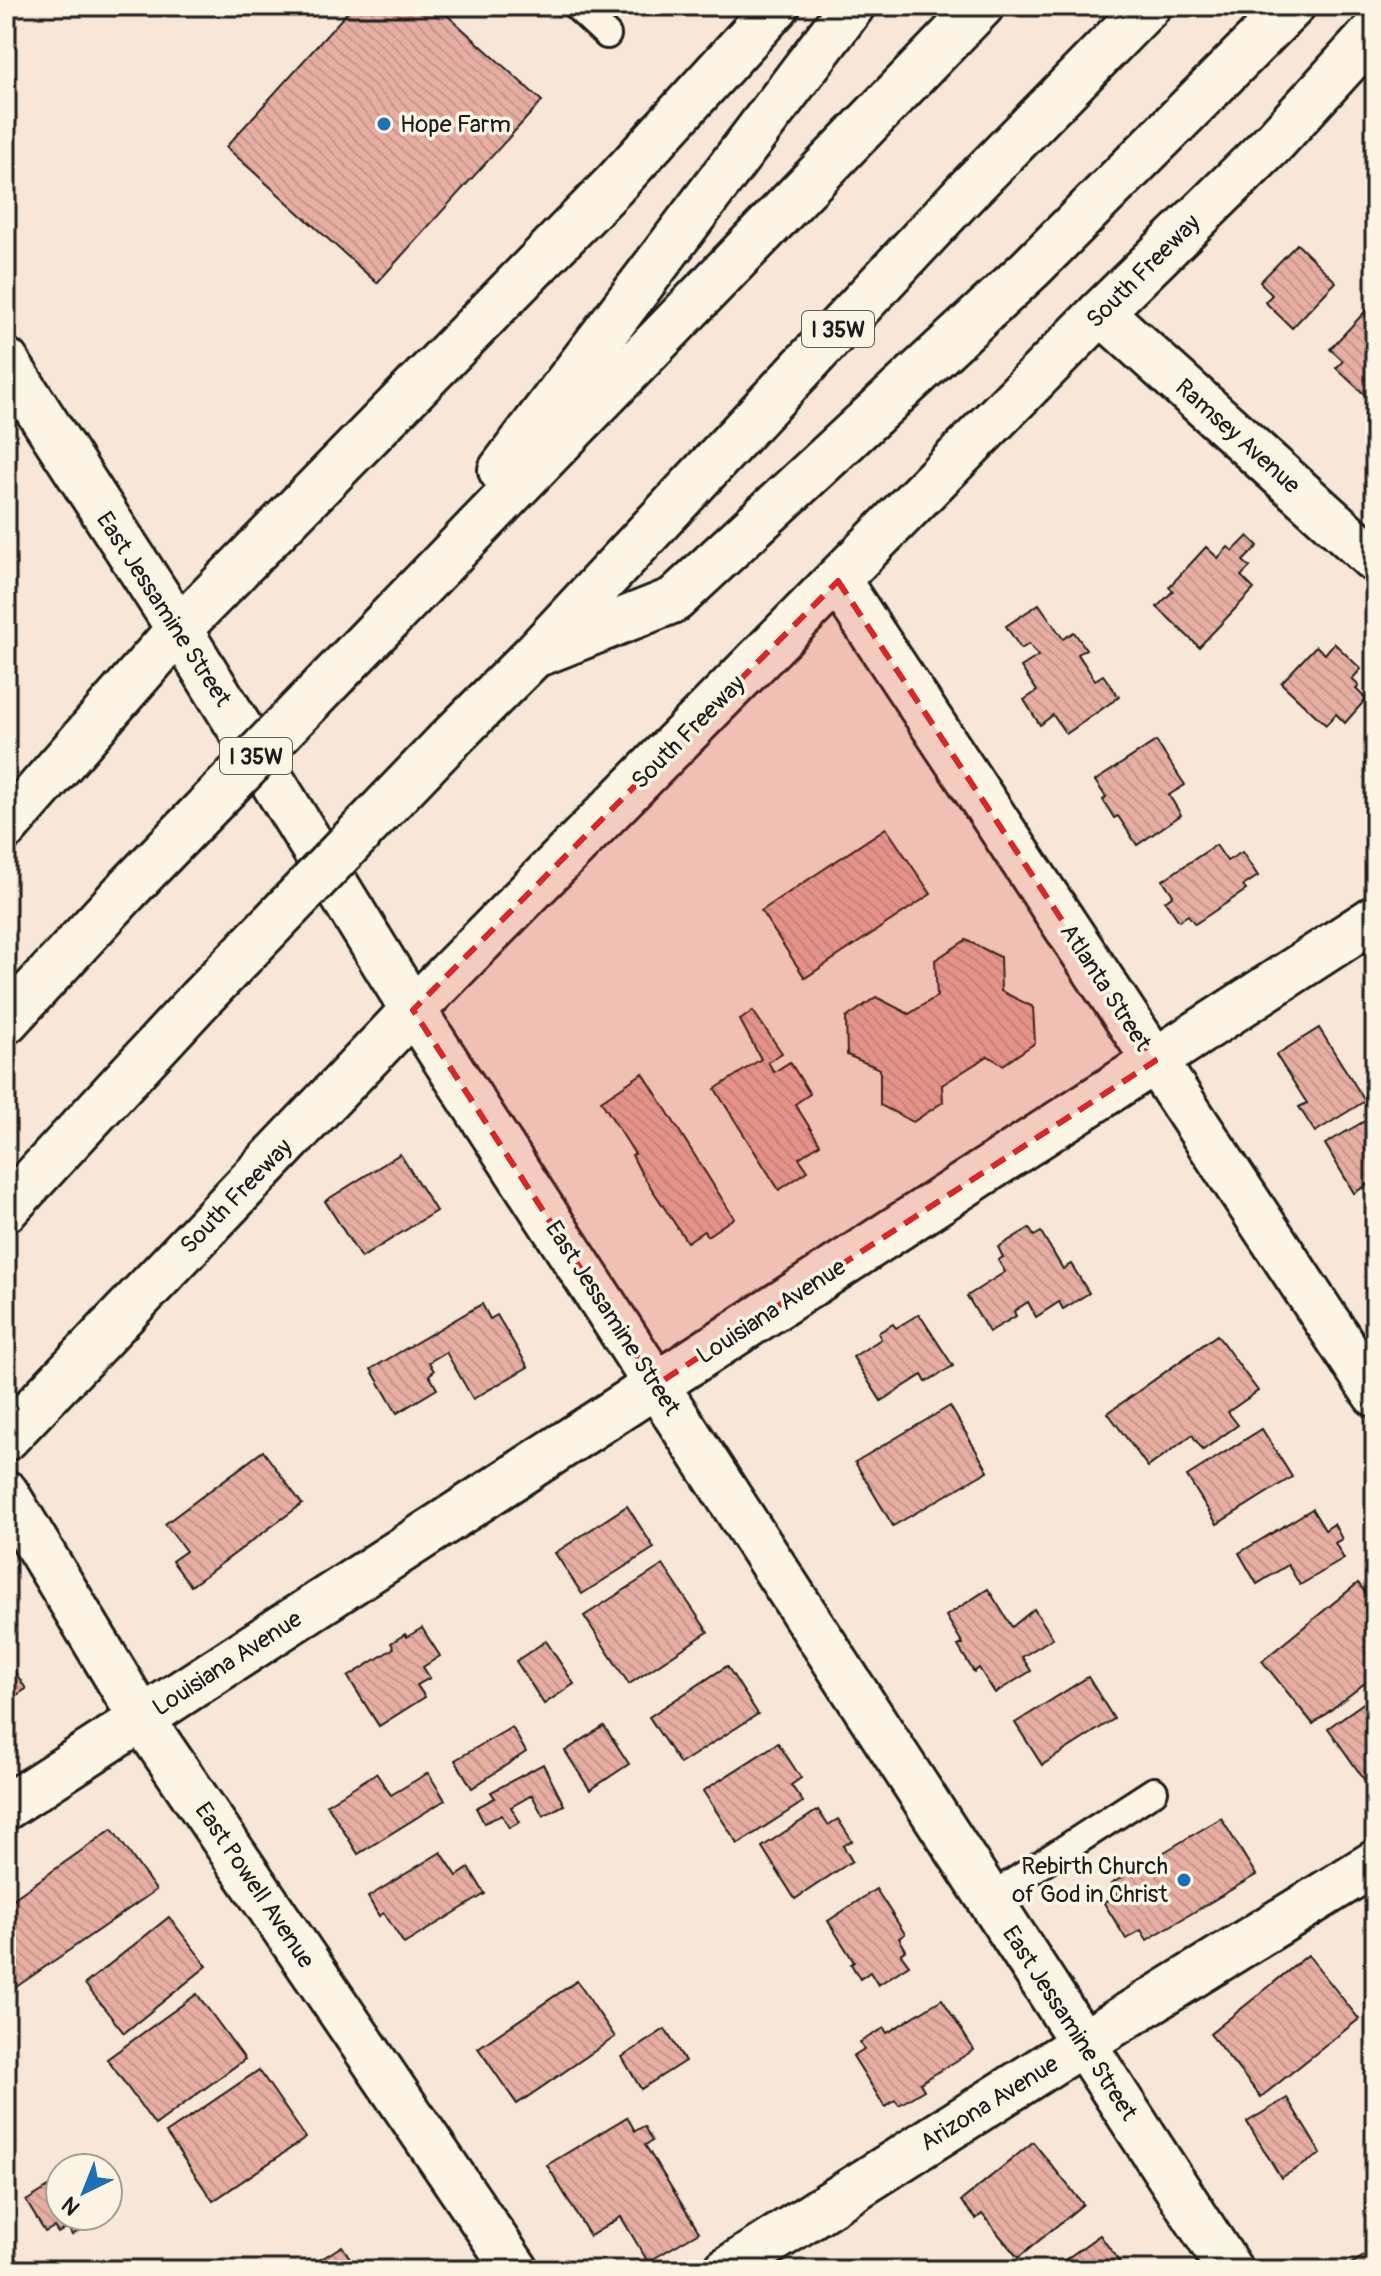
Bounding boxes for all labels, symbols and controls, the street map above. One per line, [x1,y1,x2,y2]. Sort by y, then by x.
place label: Hope Farm [400,110,511,139]
marker: Hope Farm [375,115,393,133]
street label: South Freeway [1080,208,1206,334]
road number: I 35W [802,311,874,347]
street label: Ramsey Avenue [1169,373,1306,500]
street label: East Jessamine Street [90,507,238,712]
street label: South Freeway [625,669,751,795]
road number: I 35W [220,738,292,774]
street label: Atlanta Street [1054,918,1158,1057]
street label: South Freeway [174,1133,299,1260]
street label: East Jessamine Street [539,1216,687,1421]
street label: Louisiana Avenue [691,1252,851,1370]
street label: Louisiana Avenue [147,1604,307,1722]
street label: East Powell Avenue [188,1797,321,1974]
place label: Rebirth Church of God in Christ [1012,1852,1168,1909]
marker: Rebirth Church of God in Christ [1175,1871,1193,1889]
street label: East Jessamine Street [996,1921,1144,2126]
street label: Arizona Avenue [915,2049,1064,2157]
north arrow [44,2152,124,2232]
text: N [56,2190,86,2221]

